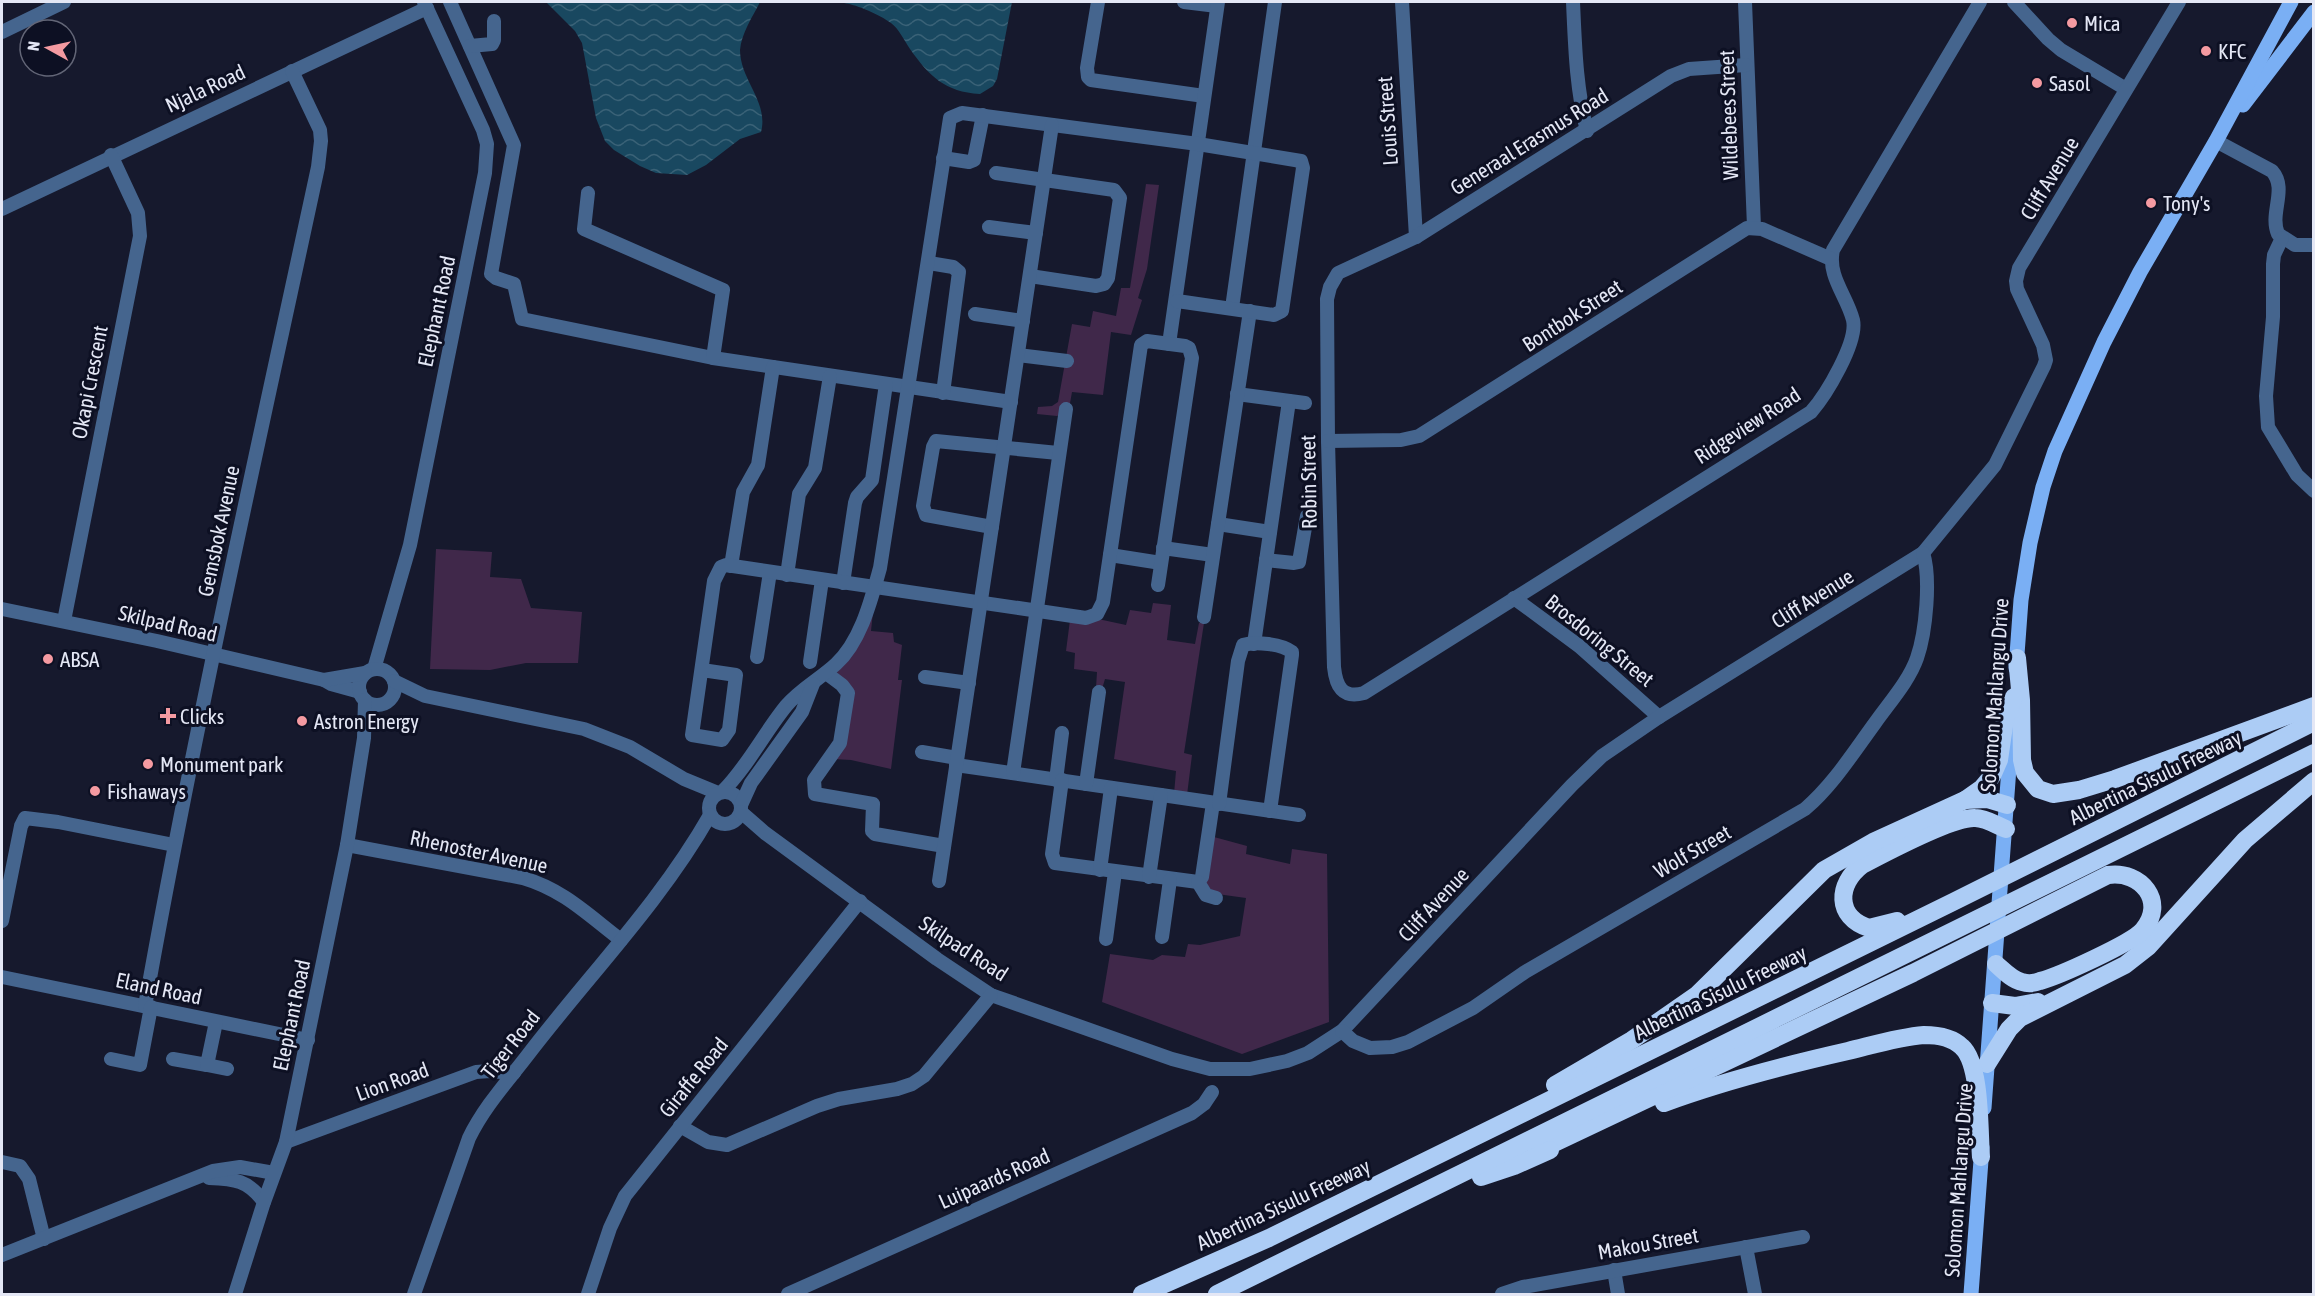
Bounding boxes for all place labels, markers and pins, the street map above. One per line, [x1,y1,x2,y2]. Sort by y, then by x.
place label: Mica [2084,11,2120,35]
marker: Mica [2065,16,2079,30]
place label: KFC [2218,39,2247,63]
marker: KFC [2199,44,2213,58]
place label: Sasol [2049,71,2091,95]
marker: Sasol [2030,76,2044,90]
place label: Tony's [2163,191,2211,215]
marker: Tony's [2144,196,2158,210]
place label: ABSA [60,647,100,671]
marker: ABSA [41,652,55,666]
place label: Clicks [180,704,224,728]
marker: Clicks [161,709,175,723]
place label: Astron Energy [314,709,419,733]
marker: Astron Energy [295,714,309,728]
place label: Monument park [160,752,283,776]
marker: Monument park [141,757,155,771]
place label: Fishaways [107,779,186,803]
marker: Fishaways [88,784,102,798]

